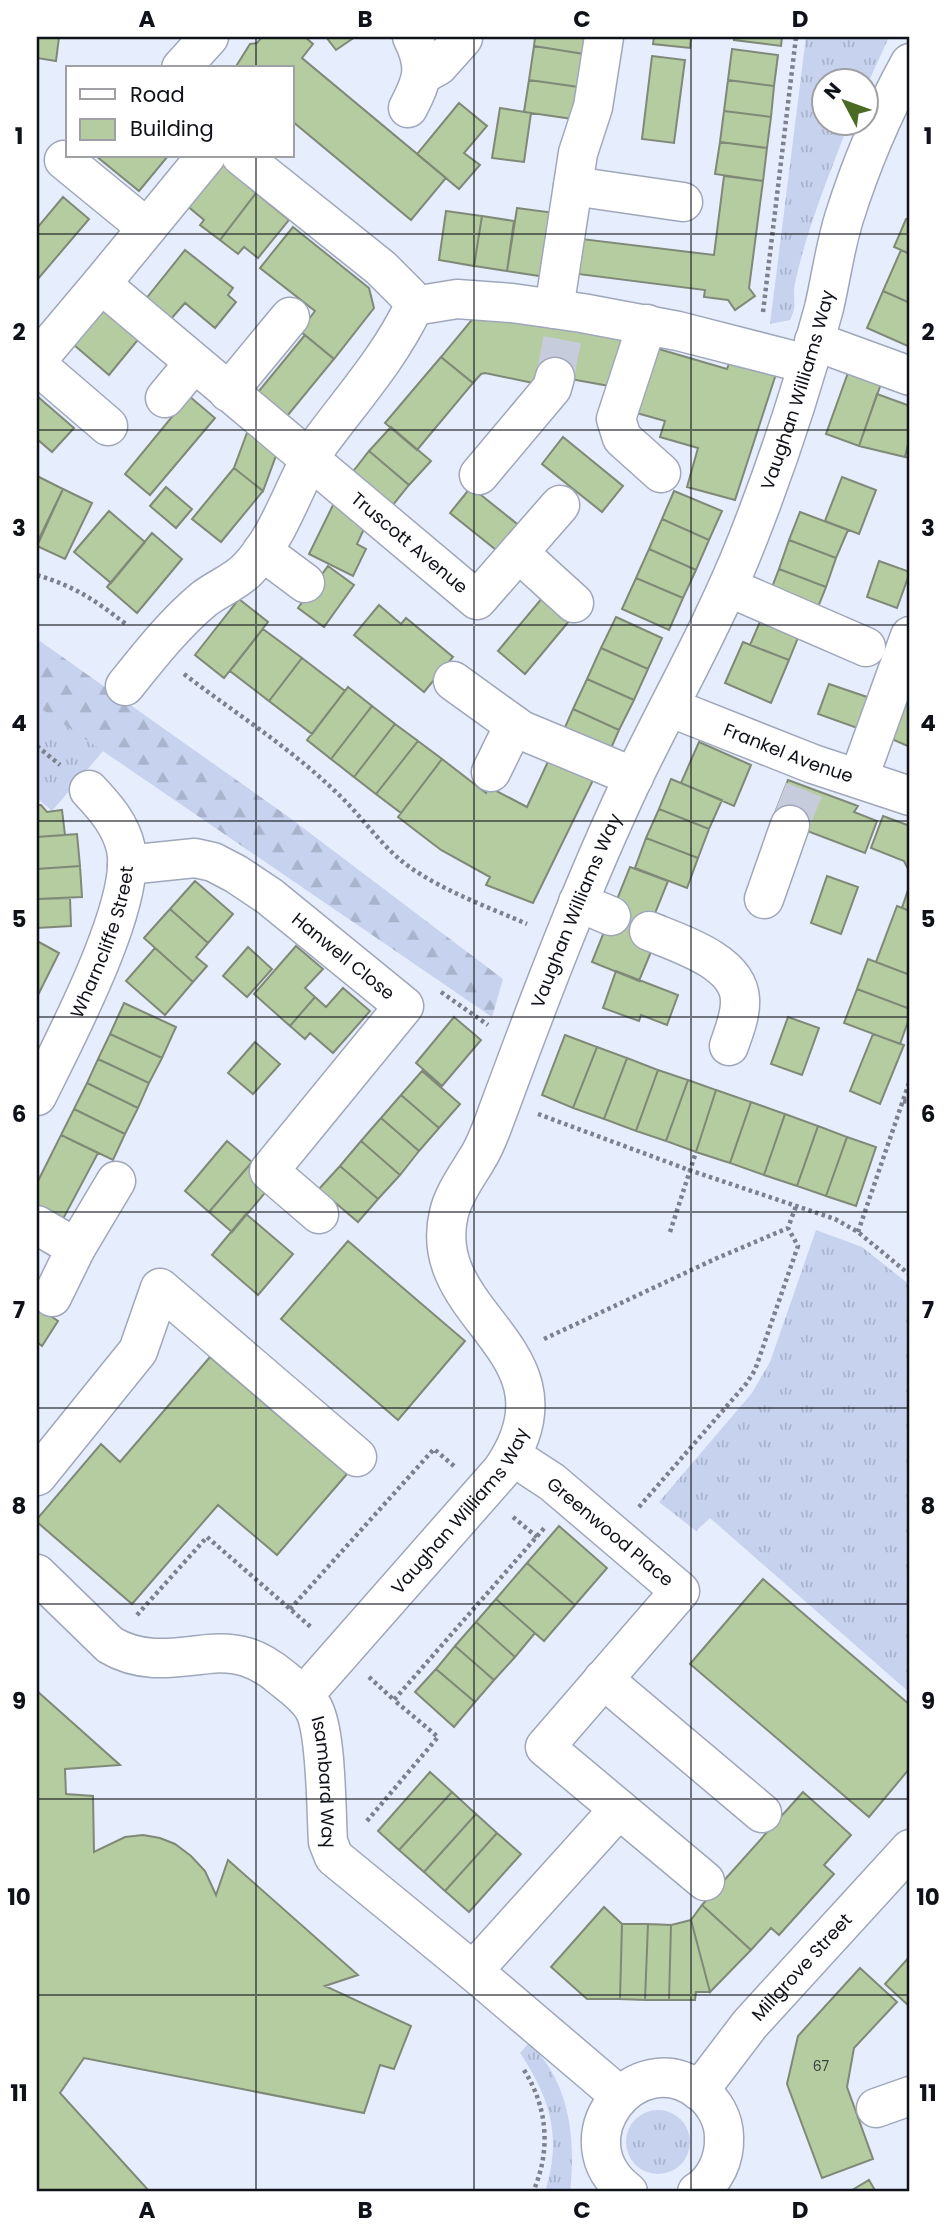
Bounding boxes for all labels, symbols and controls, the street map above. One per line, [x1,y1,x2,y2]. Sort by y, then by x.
text: A [139,3,156,35]
text: B [357,3,373,35]
text: C [573,3,591,35]
text: D [792,3,808,35]
legend [66,66,294,158]
north arrow [810,66,880,136]
text: N [818,77,847,105]
text: Road [130,80,185,109]
text: Building [130,114,214,143]
text: 1 [15,120,23,152]
text: 1 [924,120,932,152]
street label: Vaughan Williams Way [754,288,840,493]
text: 2 [12,316,26,348]
text: 2 [921,316,935,348]
street label: Truscott Avenue [346,486,473,599]
text: 3 [12,512,26,544]
text: 3 [921,512,935,544]
text: 4 [11,707,27,739]
text: 4 [920,707,936,739]
street label: Frankel Avenue [720,717,857,788]
street label: Vaughan Williams Way [525,809,627,1011]
street label: Wharncliffe Street [64,865,139,1022]
text: 5 [12,903,26,935]
text: 5 [921,903,935,935]
street label: Hanwell Close [287,906,400,1006]
text: 6 [12,1098,26,1130]
text: 6 [921,1098,935,1130]
text: 7 [13,1294,25,1326]
text: 7 [922,1294,934,1326]
street label: Vaughan Williams Way [385,1424,534,1599]
street label: Greenwood Place [542,1471,679,1592]
text: 8 [12,1490,26,1522]
text: 8 [921,1490,935,1522]
text: 9 [12,1685,26,1717]
text: 9 [921,1685,935,1717]
street label: Isambard Way [305,1713,342,1852]
text: 10 [7,1881,31,1913]
text: 10 [916,1881,940,1913]
street label: Millgrove Street [746,1908,857,2026]
house number: 67 [813,2056,830,2076]
text: 11 [10,2077,28,2109]
text: 11 [919,2077,937,2109]
text: A [139,2194,156,2226]
text: B [357,2194,373,2226]
text: C [573,2194,591,2226]
text: D [792,2194,808,2226]

